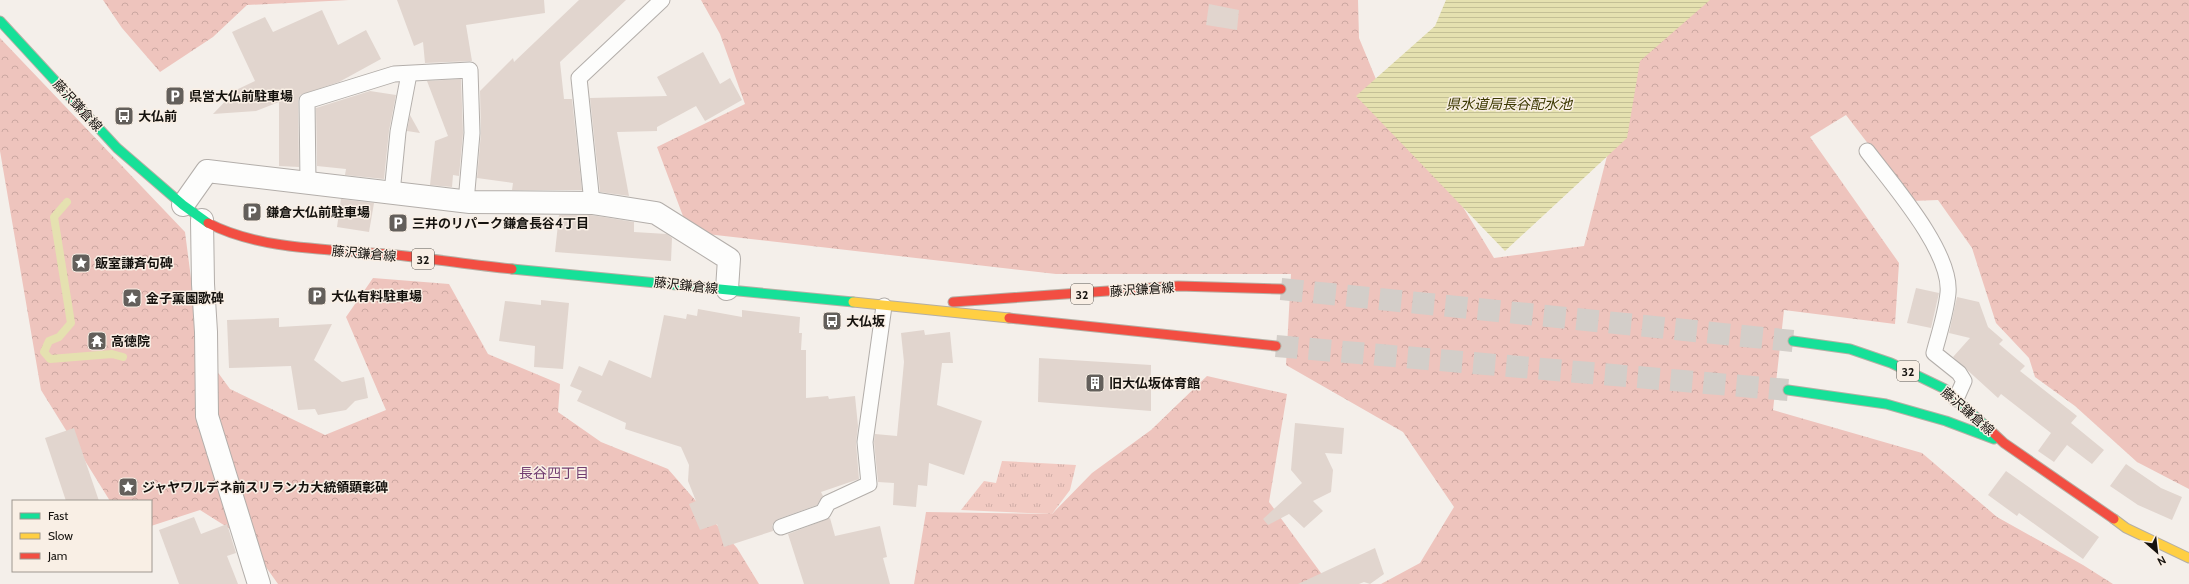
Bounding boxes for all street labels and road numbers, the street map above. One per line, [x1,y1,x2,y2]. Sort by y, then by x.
street label: 藤沢鎌倉線 [50,76,106,134]
street label: 藤沢鎌倉線 [331,242,397,264]
road number: 32 [412,249,434,269]
street label: 藤沢鎌倉線 [653,274,719,296]
street label: 藤沢鎌倉線 [1109,279,1175,299]
road number: 32 [1071,284,1093,304]
road number: 32 [1897,361,1919,381]
street label: 藤沢鎌倉線 [1938,384,1998,438]

